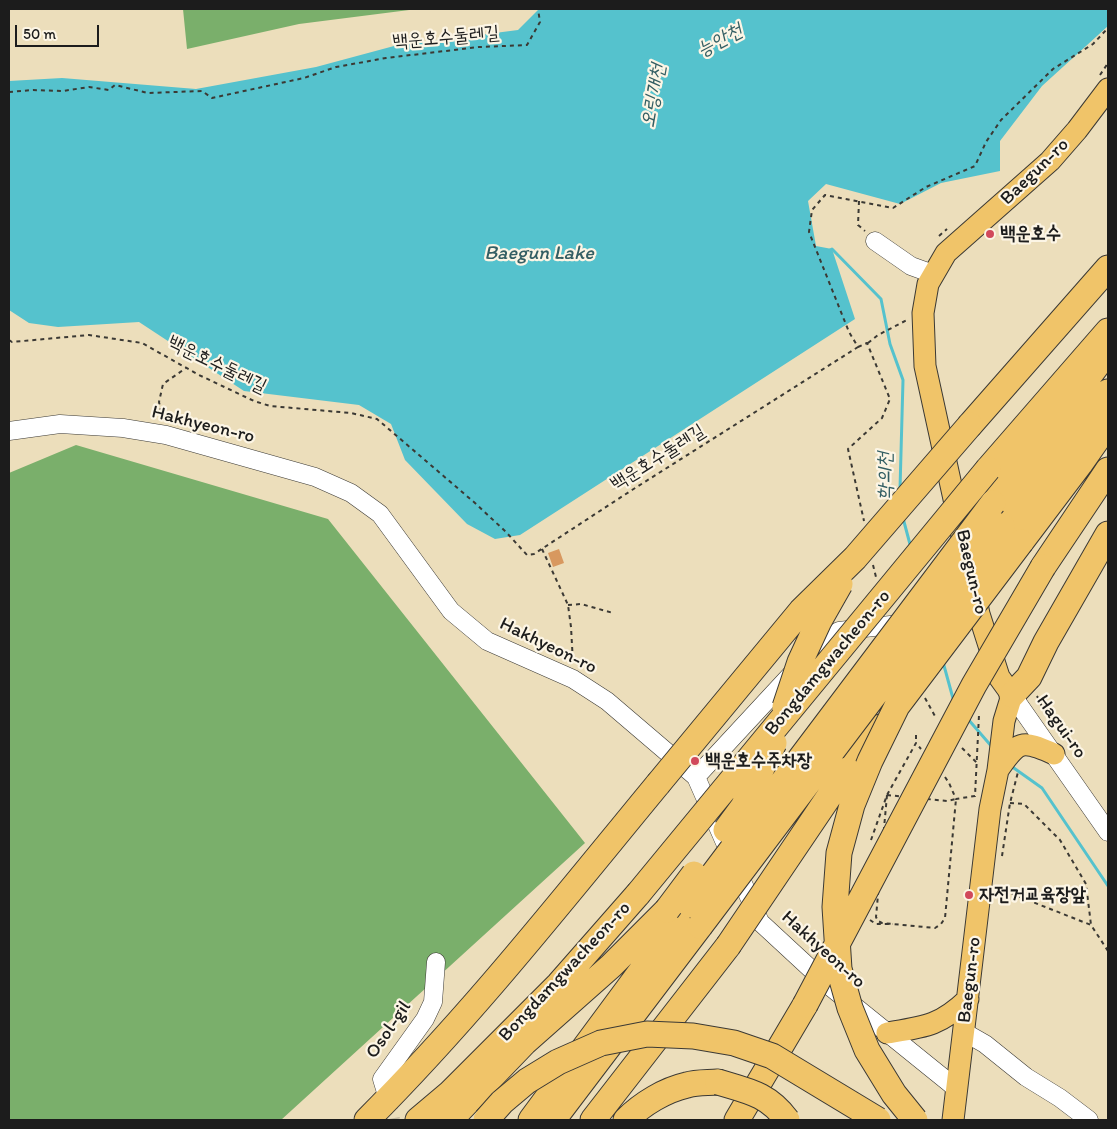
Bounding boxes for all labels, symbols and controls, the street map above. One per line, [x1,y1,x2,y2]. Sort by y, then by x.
scale bar [18,15,101,47]
water label: 능안천 [693,19,747,63]
street label: 백운호수둘레길 [392,22,500,54]
text: 50 m [23,25,56,43]
water label: 오링개천 [637,62,671,130]
street label: Baegun-ro [996,134,1074,210]
place label: 백운호수 [1000,223,1061,245]
marker: 백운호수 [984,228,996,240]
water label: Baegun Lake [484,242,594,266]
street label: 백운호수둘레길 [164,331,270,399]
street label: Hakhyeon-ro [149,401,257,449]
street label: 백운호수둘레길 [607,420,709,496]
water label: 학의천 [874,452,898,500]
street label: Baegun-ro [950,527,992,617]
street label: Bongdamgwacheon-ro [760,585,896,741]
street label: Hakhyeon-ro [496,613,600,679]
street label: Hagui-ro [1031,691,1091,763]
place label: 백운호수주차장 [705,750,812,772]
marker: 백운호수주차장 [689,755,701,767]
place label: 자전거교육장앞 [979,884,1086,906]
marker: 자전거교육장앞 [963,889,975,901]
street label: Bongdamgwacheon-ro [494,897,636,1047]
street label: Hakhyeon-ro [776,906,870,994]
street label: Baegun-ro [953,936,987,1024]
street label: Osol-gil [361,997,417,1063]

